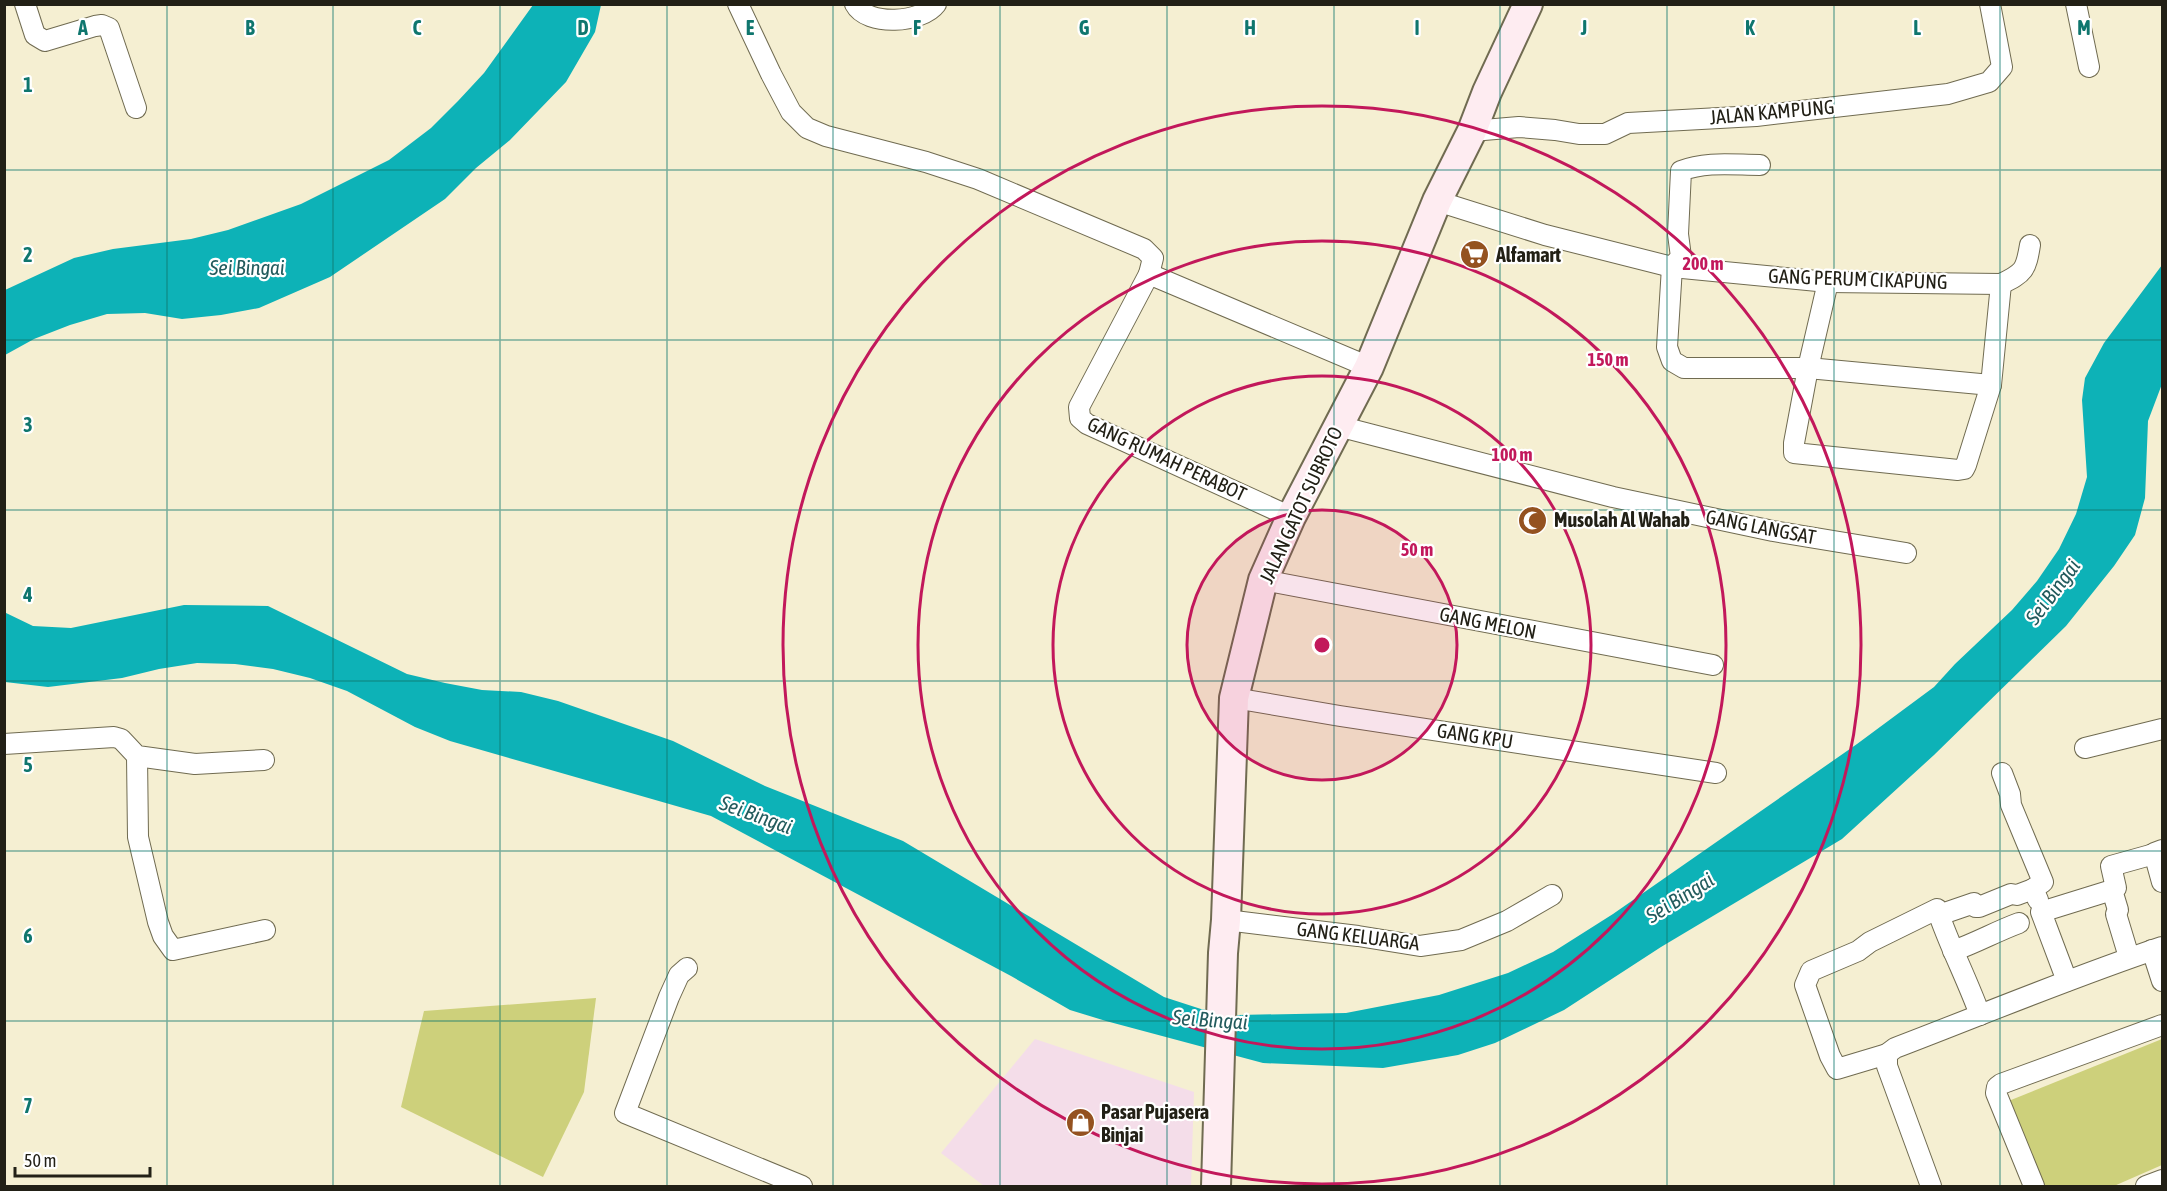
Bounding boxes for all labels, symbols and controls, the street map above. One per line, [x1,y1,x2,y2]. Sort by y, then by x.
text: A [77,16,88,39]
text: B [245,16,255,39]
text: C [413,16,422,39]
text: D [577,16,589,39]
text: E [746,16,755,39]
text: F [913,16,921,39]
text: G [1079,16,1090,39]
text: H [1244,16,1256,39]
text: I [1414,16,1420,39]
text: J [1580,16,1587,39]
text: K [1745,16,1755,39]
text: L [1913,16,1921,39]
text: M [2077,16,2091,39]
text: 1 [23,73,33,96]
street label: JALAN KAMPUNG [1709,95,1835,128]
supermarket icon: Alfamart [1459,239,1491,271]
text: 2 [23,243,33,266]
place label: Alfamart [1495,243,1561,266]
text: 200 m [1683,253,1723,274]
water label: Sei Bingai [208,255,285,279]
street label: GANG PERUM CIKAPUNG [1768,264,1948,293]
text: 150 m [1588,349,1628,370]
street label: GANG RUMAH PERABOT [1084,412,1250,506]
text: 3 [23,413,33,436]
street label: JALAN GATOT SUBROTO [1254,423,1347,587]
text: 100 m [1492,444,1532,465]
mosque icon: Musolah Al Wahab [1517,504,1549,536]
street label: GANG LANGSAT [1704,505,1818,548]
place label: Musolah Al Wahab [1554,508,1690,531]
text: 50 m [1401,539,1433,560]
water label: Sei Bingai [2019,554,2084,629]
text: 4 [22,583,33,606]
street label: GANG MELON [1438,602,1539,643]
centre of rings [1312,635,1332,655]
street label: GANG KPU [1435,718,1515,753]
text: 5 [23,753,33,776]
water label: Sei Bingai [716,790,796,838]
water label: Sei Bingai [1640,867,1718,928]
street label: GANG KELUARGA [1295,917,1421,954]
text: 6 [23,924,33,947]
water label: Sei Bingai [1171,1004,1249,1034]
text: 7 [23,1094,33,1117]
place label: Pasar Pujasera Binjai [1101,1100,1209,1146]
shop icon: Pasar Pujasera Binjai [1064,1107,1096,1139]
scale bar [15,1140,150,1178]
text: 50 m [24,1150,56,1171]

